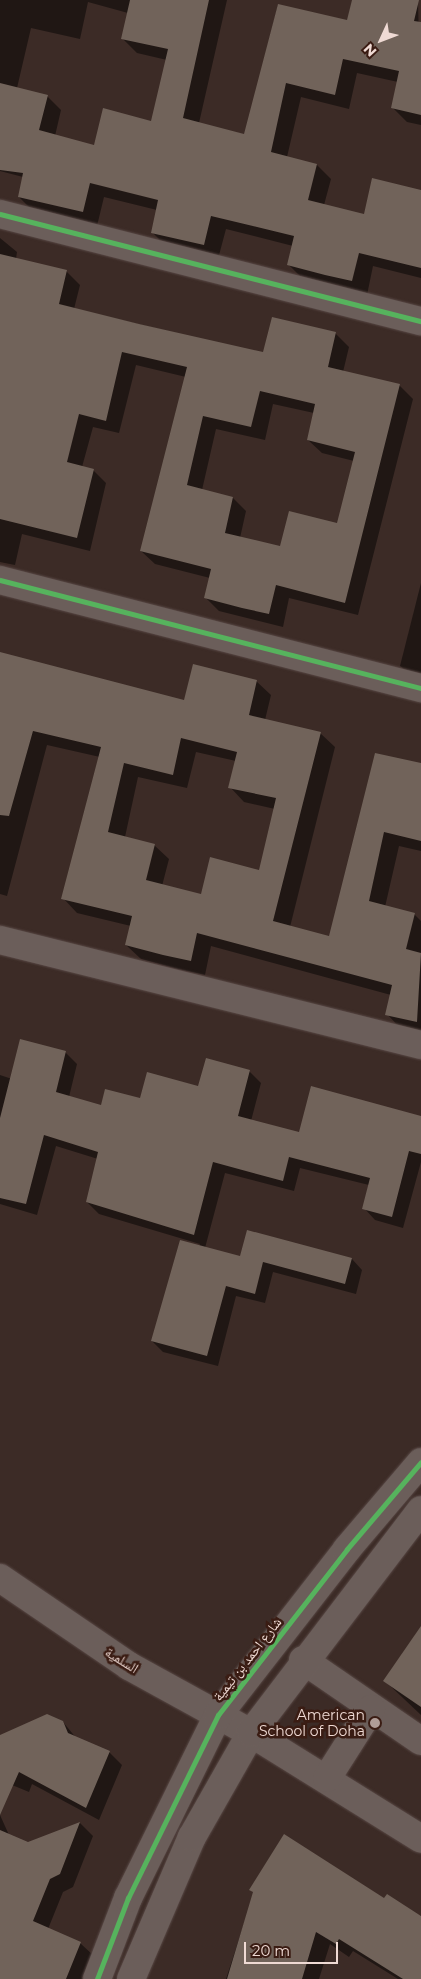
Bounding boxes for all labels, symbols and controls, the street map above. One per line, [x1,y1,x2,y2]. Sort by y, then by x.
north arrow [356,15,406,65]
text: N [360,40,380,61]
street label: شارع احمد بن تيمية [209,1614,285,1704]
street label: السلمية [102,1643,142,1677]
place label: American School of Doha [259,1707,365,1740]
marker: American School of Doha [369,1717,381,1729]
scale bar [246,1932,340,1964]
text: 20 m [252,1941,290,1960]

